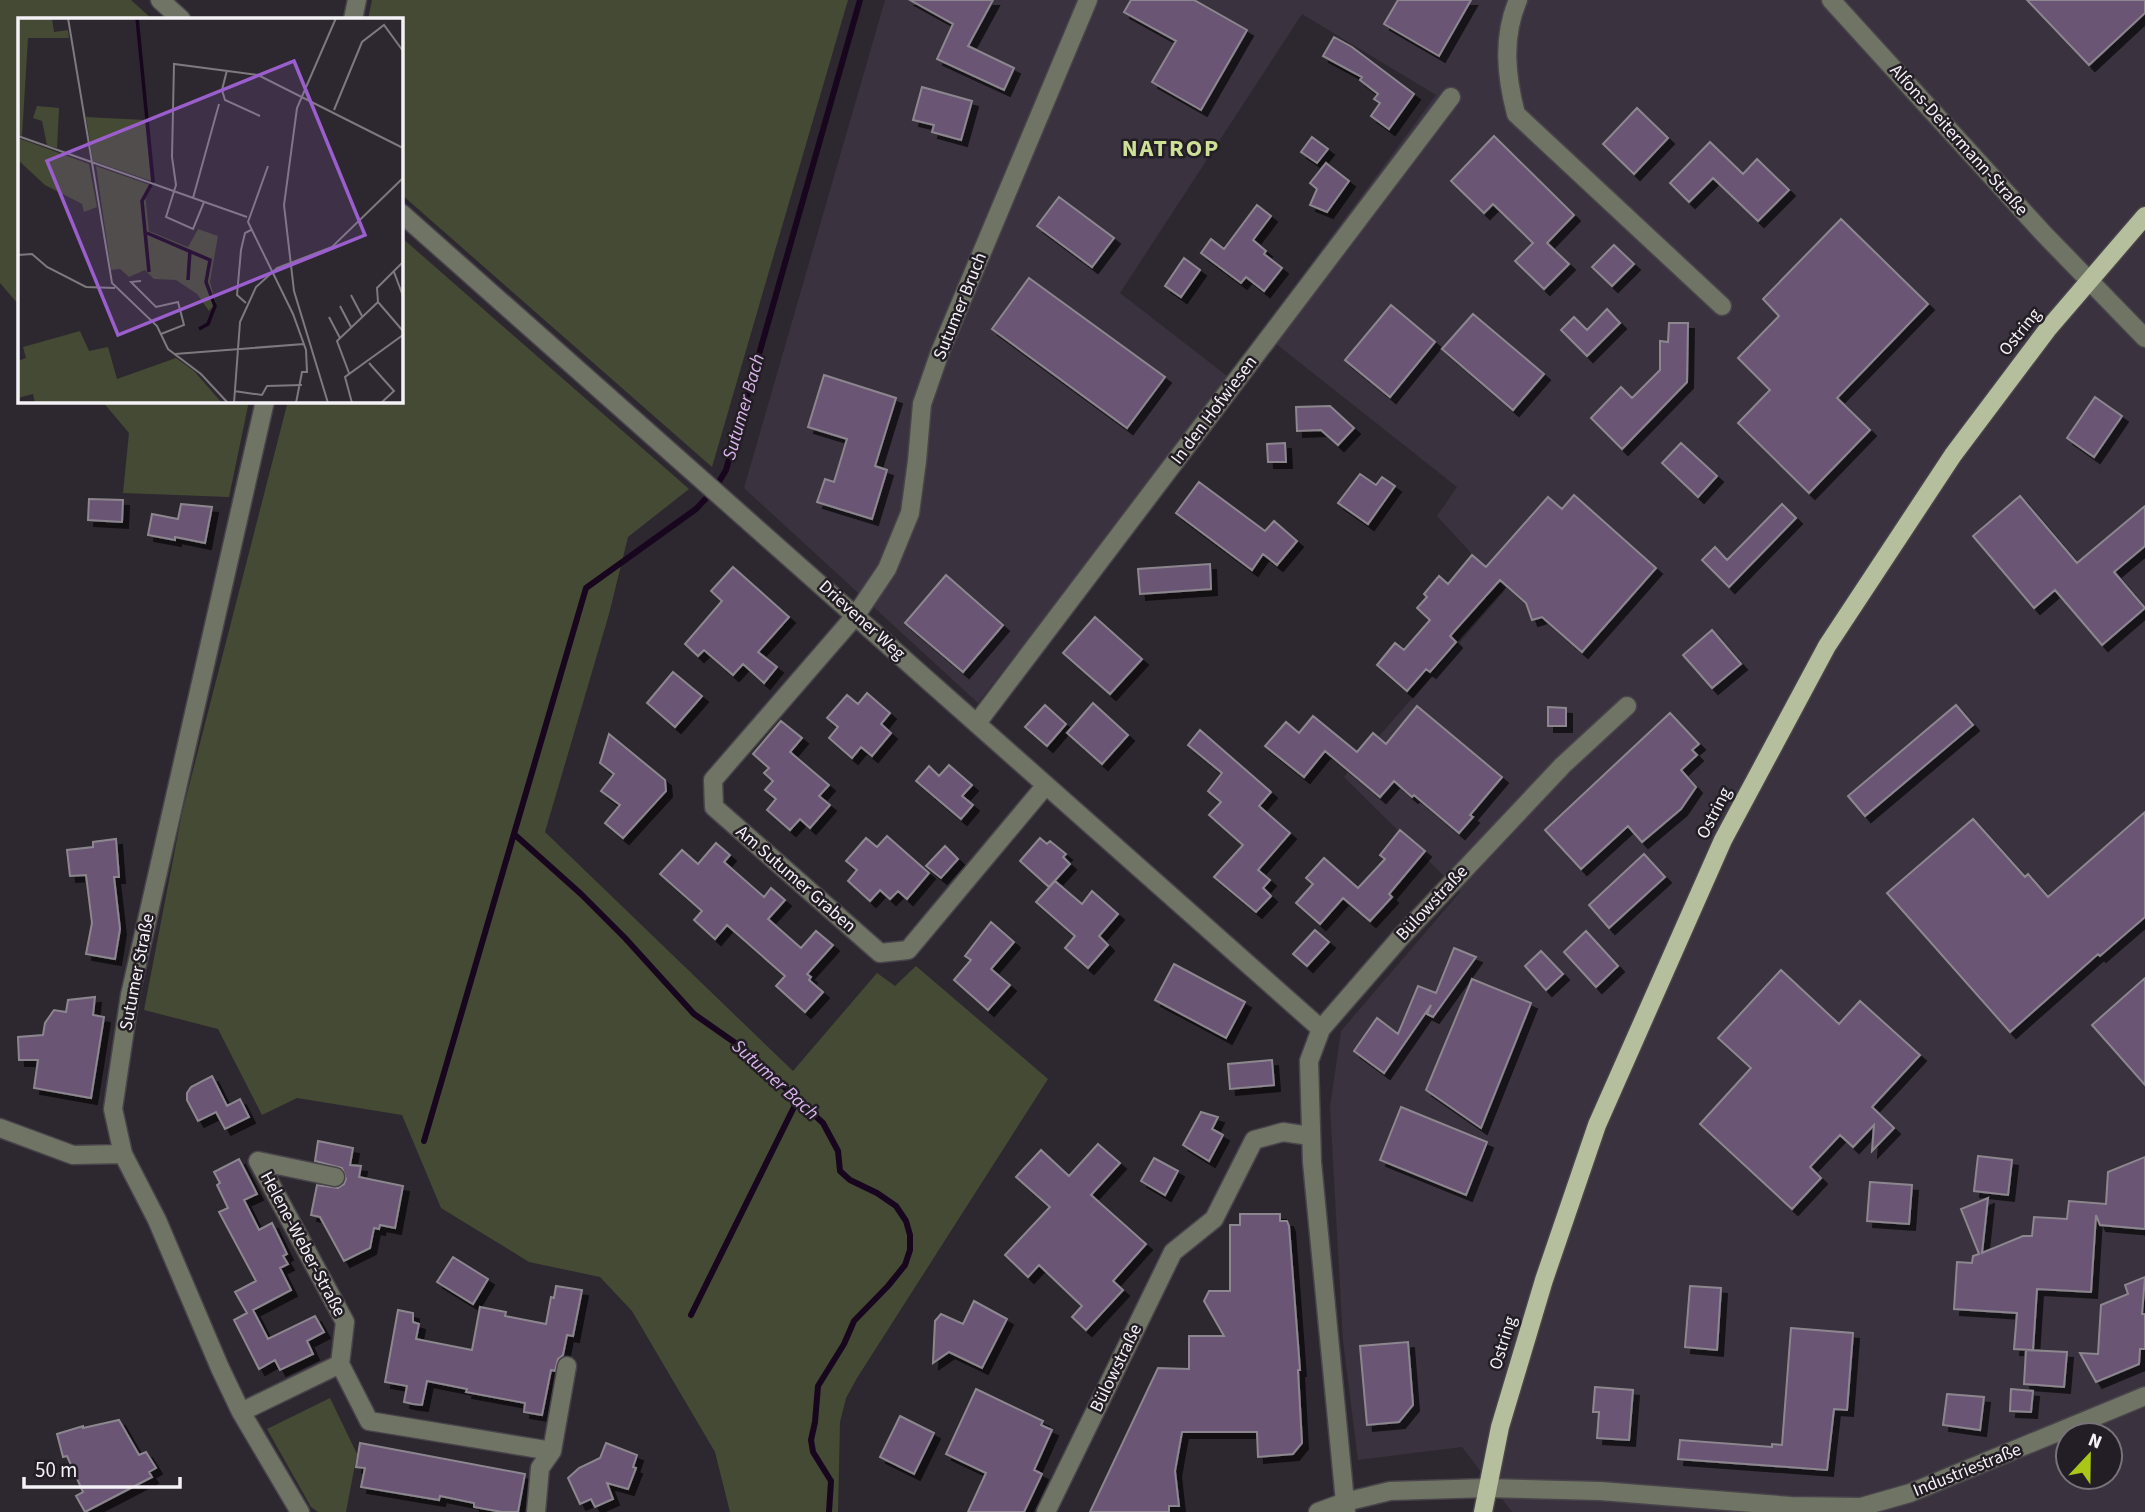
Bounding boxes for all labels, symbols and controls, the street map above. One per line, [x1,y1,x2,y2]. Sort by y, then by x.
inset map [18,18,402,402]
street label: Alfons-Deitermann-Straße [1884,59,2034,221]
district label: NATROP [1122,131,1220,166]
street label: Sutumer Bruch [927,249,993,363]
street label: Ostring [1993,303,2047,361]
water label: Sutumer Bach [716,351,772,463]
street label: In den Hofwiesen [1165,351,1263,469]
street label: Drievener Weg [813,574,911,666]
street label: Ostring [1690,783,1738,843]
street label: Am Sutumer Graben [730,820,862,938]
street label: Bülowstraße [1390,860,1474,946]
street label: Sutumer Straße [113,911,161,1033]
water label: Sutumer Bach [725,1033,825,1127]
street label: Helene-Weber-Straße [254,1167,352,1321]
street label: Ostring [1483,1313,1523,1373]
street label: Bülowstraße [1084,1320,1148,1416]
north arrow [2054,1421,2124,1491]
text: N [2084,1427,2106,1457]
street label: Industriestraße [1909,1437,2025,1503]
scale bar [24,1446,180,1490]
text: 50 m [35,1455,77,1485]

